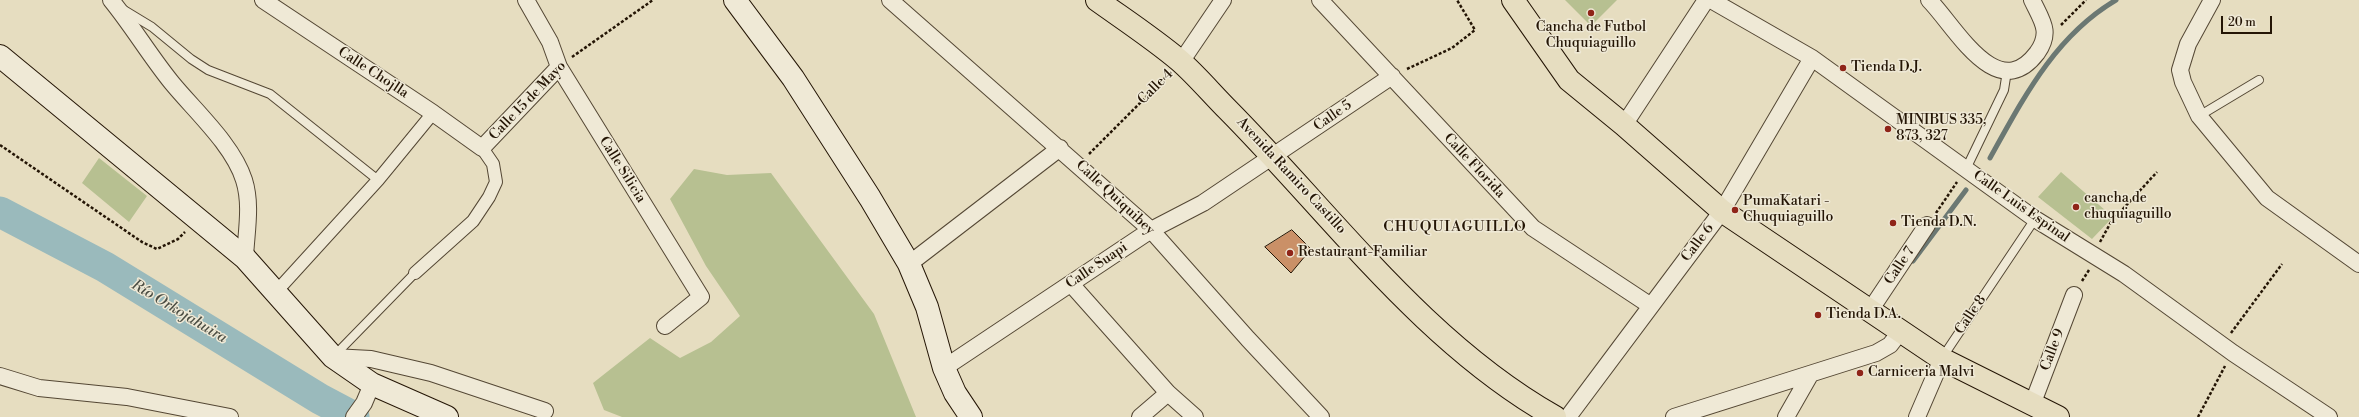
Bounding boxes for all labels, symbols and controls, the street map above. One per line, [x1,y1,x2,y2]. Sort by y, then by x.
marker: Cancha de Futbol Chuquiaguillo [1586,8,1596,18]
scale bar [2223,8,2274,34]
text: 20 m [2228,15,2256,30]
place label: Cancha de Futbol Chuquiaguillo [1536,20,1646,52]
street label: Calle Chojlla [335,44,411,102]
street label: Calle 15 de Mayo [486,58,570,144]
place label: Tienda D.J. [1851,60,1922,76]
marker: Tienda D.J. [1838,63,1848,73]
street label: Calle 4 [1135,66,1177,108]
street label: Calle 5 [1311,97,1355,135]
place label: MINIBUS 335, 873, 327 [1896,113,1986,146]
street label: Avenida Ramiro Castillo [1233,114,1349,238]
marker: MINIBUS 335, 873, 327 [1883,124,1893,134]
street label: Calle Florida [1440,130,1508,202]
street label: Calle Silicia [595,134,649,206]
street label: Calle Quiquibey [1072,157,1158,239]
street label: Calle Luis Espinal [1970,167,2072,247]
place label: cancha de chuquiaguillo [2084,191,2172,224]
place label: PumaKatari - Chuquiaguillo [1743,194,1833,226]
marker: cancha de chuquiaguillo [2071,202,2081,212]
marker: PumaKatari - Chuquiaguillo [1730,205,1740,215]
place label: Tienda D.N. [1901,215,1976,231]
district label: CHUQUIAGUILLO [1383,218,1527,236]
marker: Tienda D.N. [1888,218,1898,228]
street label: Calle 6 [1678,221,1718,265]
street label: Calle Suapi [1063,239,1131,293]
street label: Calle 7 [1881,244,1919,288]
place label: Restaurant-Familiar [1298,245,1427,261]
marker: Restaurant-Familiar [1285,248,1295,258]
water label: Río Orkojahuira [128,276,230,348]
street label: Calle 8 [1952,292,1990,338]
place label: Tienda D.A. [1826,307,1901,323]
marker: Tienda D.A. [1813,310,1823,320]
street label: Calle 9 [2037,327,2069,373]
place label: Carniceria Malvi [1868,365,1974,381]
marker: Carniceria Malvi [1855,368,1865,378]

